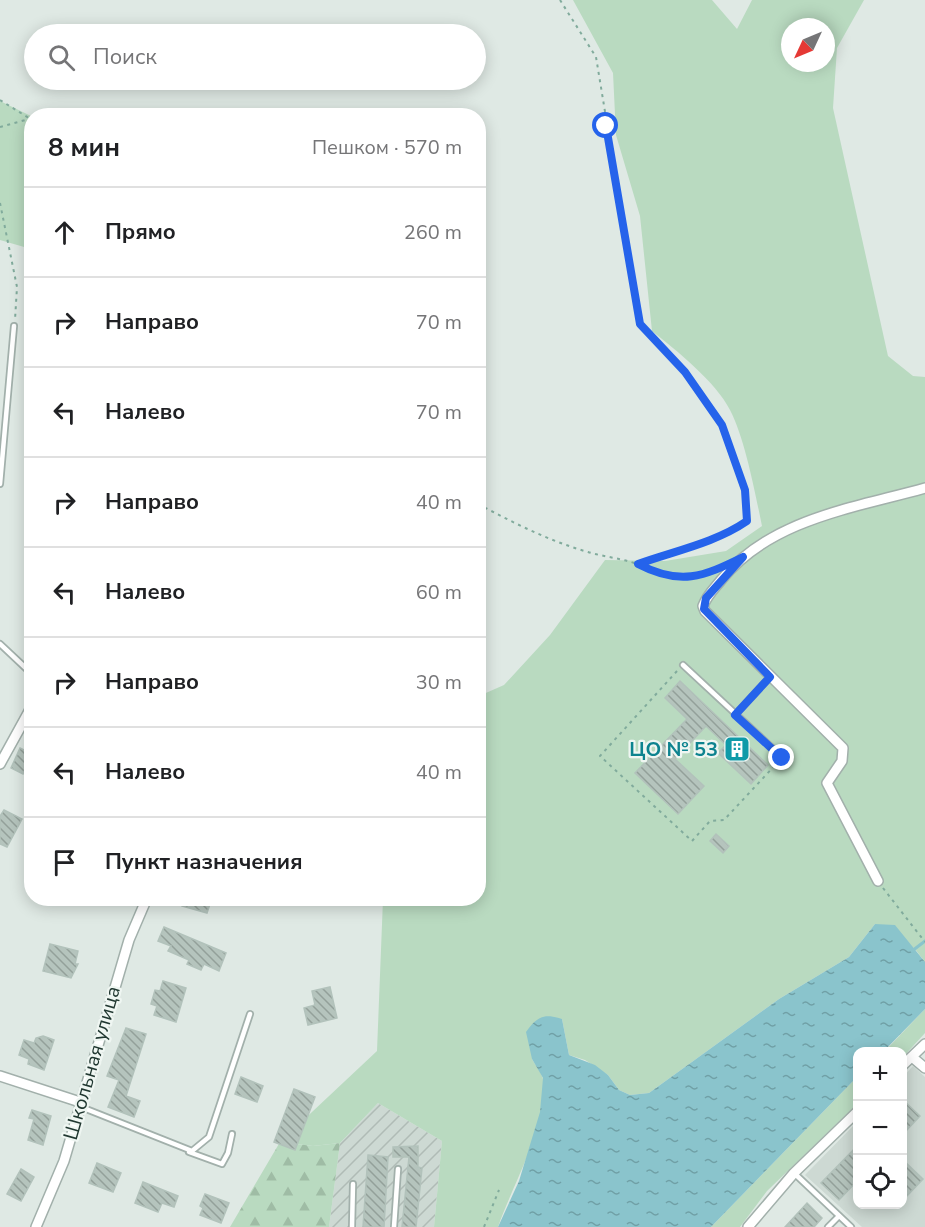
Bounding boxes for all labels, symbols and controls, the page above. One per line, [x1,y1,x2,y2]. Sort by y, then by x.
north arrow [781,18,835,72]
search box [24,24,486,90]
icon: search [45,41,78,74]
text: Поиск [93,42,157,72]
route start [592,112,618,138]
text: 8 мин [48,130,120,165]
text: Пешком · 570 m [312,134,462,161]
icon: ahead [48,216,81,249]
text: Прямо [105,217,176,247]
text: 260 m [404,219,462,246]
icon: right [48,306,81,339]
text: Направо [105,307,199,337]
text: 70 m [416,309,462,336]
icon: left [48,396,81,429]
text: Налево [105,397,185,427]
text: 70 m [416,399,462,426]
icon: right [48,486,81,519]
text: Направо [105,487,199,517]
text: 40 m [416,489,462,516]
icon: left [48,576,81,609]
text: Налево [105,577,185,607]
text: 60 m [416,579,462,606]
icon: right [48,666,81,699]
text: Направо [105,667,199,697]
text: 30 m [416,669,462,696]
building icon: ЦО № 53 [722,734,752,764]
place label: ЦО № 53 [629,736,718,763]
route end [768,744,794,770]
icon: left [48,756,81,789]
text: Налево [105,757,185,787]
text: 40 m [416,759,462,786]
icon: arrive [48,846,81,879]
text: Пункт назначения [105,847,303,877]
street label: Школьная улица [57,983,127,1143]
map controls [853,1047,907,1209]
button: + [853,1047,907,1101]
button: − [853,1101,907,1155]
button: locate [853,1155,907,1209]

